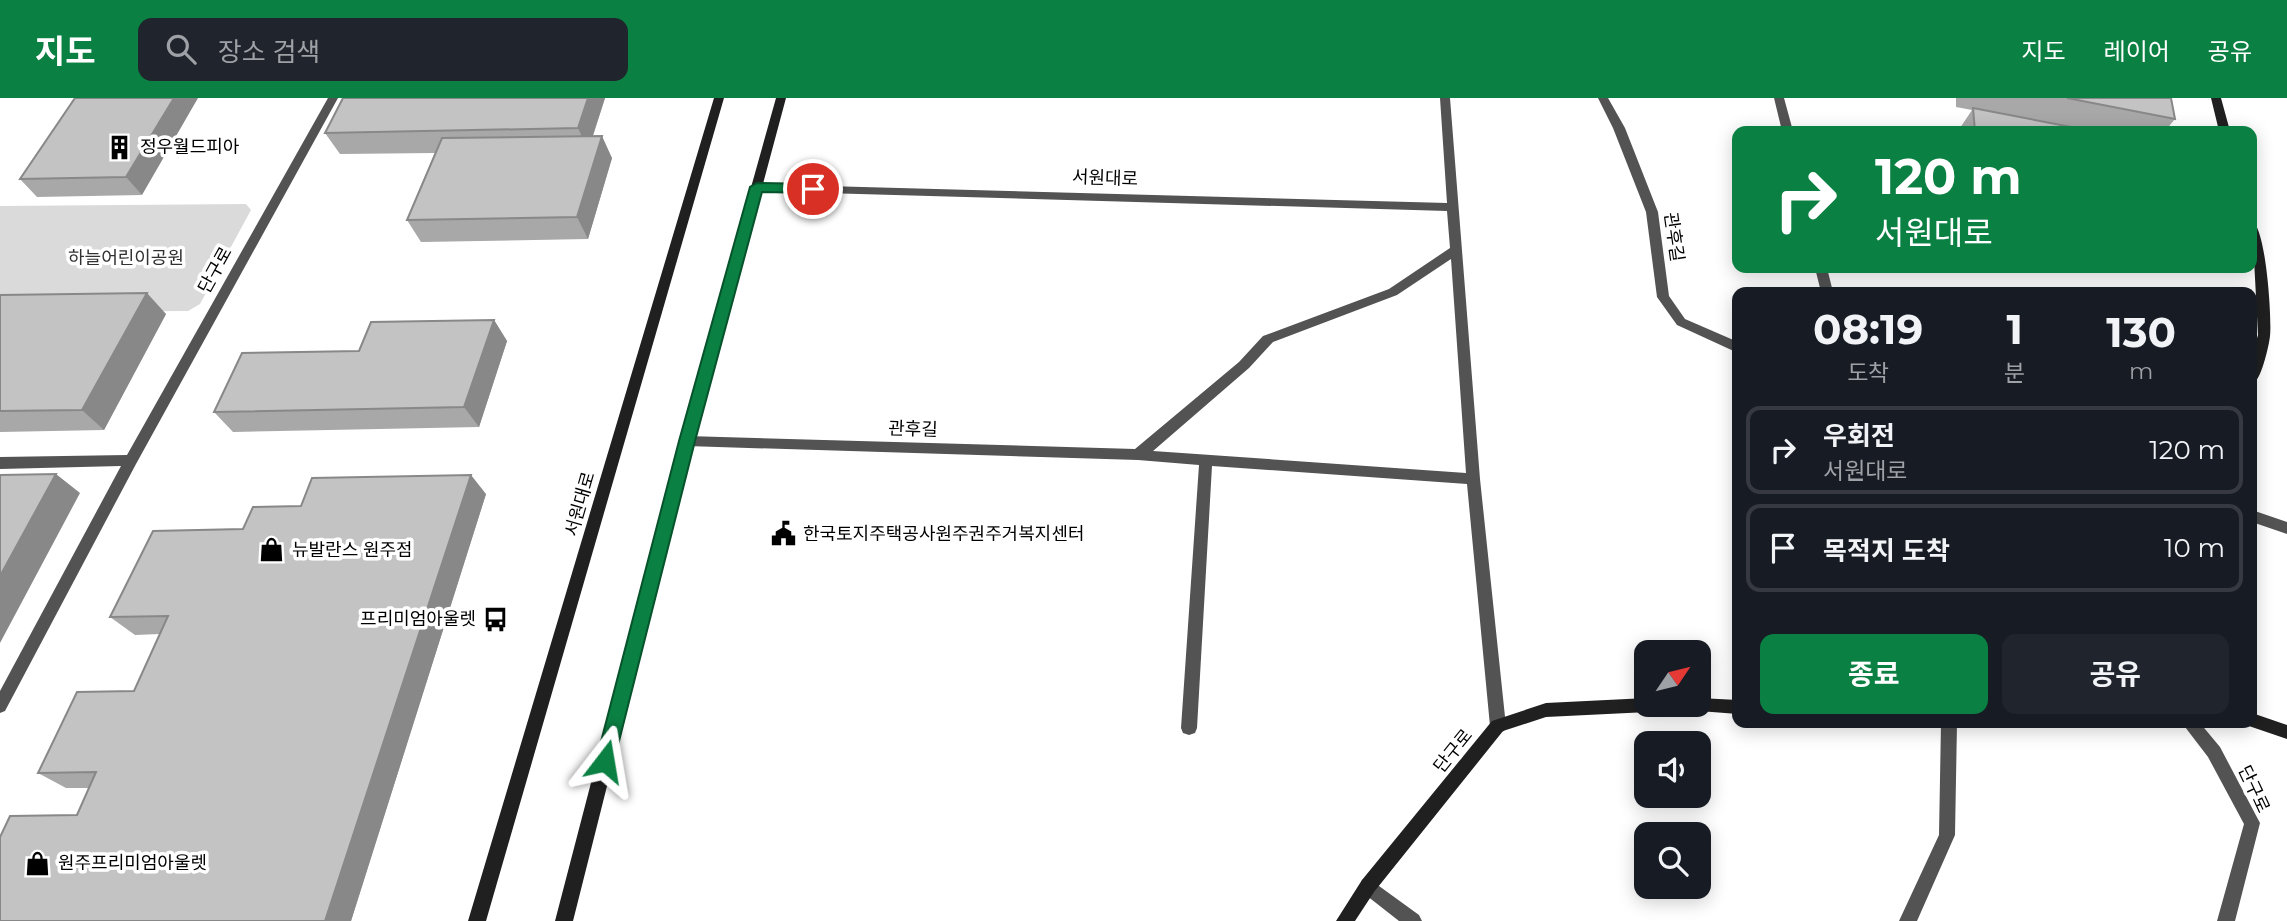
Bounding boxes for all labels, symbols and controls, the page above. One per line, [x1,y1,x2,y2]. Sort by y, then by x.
search box [138,18,628,81]
icon: search [162,30,200,68]
text: 지도 [35,31,96,71]
text: 장소 검색 [218,36,320,68]
text: 지도 [2021,37,2066,66]
text: 레이어 [2104,37,2170,66]
text: 공유 [2208,37,2252,66]
building icon: 정우월드피아 [106,133,134,161]
place label: 정우월드피아 [140,136,240,158]
text: 120 m [1875,147,2022,206]
icon: right [1760,154,1851,245]
pin [783,159,843,219]
street label: 서원대로 [1072,166,1138,190]
icon: arrive [794,170,832,208]
street label: 관후길 [1660,211,1688,263]
text: 서원대로 [1875,213,1993,252]
street label: 단구로 [193,243,237,297]
park label: 하늘어린이공원 [68,247,184,269]
text: 08:19 [1813,303,1923,355]
text: 1 [2007,303,2023,355]
text: 130 [2106,306,2176,358]
text: m [2129,357,2153,385]
text: 도착 [1847,359,1889,387]
text: 분 [2004,359,2025,387]
street label: 관후길 [888,417,938,441]
text: 우회전 [1823,420,1895,452]
icon: right [1764,431,1802,469]
text: 120 m [2149,434,2225,466]
text: 서원대로 [1823,457,1908,485]
street label: 서원대로 [560,469,600,539]
public building icon: 한국토지주택공사원주권주거복지센터 [769,520,797,548]
place label: 한국토지주택공사원주권주거복지센터 [803,523,1085,545]
icon: arrive [1764,529,1802,567]
text: 10 m [2164,532,2225,564]
text: 목적지 도착 [1823,535,1950,567]
shop icon: 뉴발란스 원주점 [258,536,286,564]
place label: 뉴발란스 원주점 [292,539,413,561]
bus stop icon: 프리미엄아울렛 [482,605,510,633]
place label: 프리미엄아울렛 [360,608,476,630]
button: 종료 [1760,634,1988,714]
button: 공유 [2002,634,2229,714]
north arrow [1634,640,1712,718]
map controls [1634,640,1711,899]
position arrow [568,724,642,798]
street label: 단구로 [1429,725,1477,777]
button: sound [1634,731,1711,808]
street label: 단구로 [2234,762,2274,816]
button: search [1634,822,1711,899]
shop icon: 원주프리미엄아울렛 [24,849,52,877]
place label: 원주프리미엄아울렛 [58,852,207,874]

